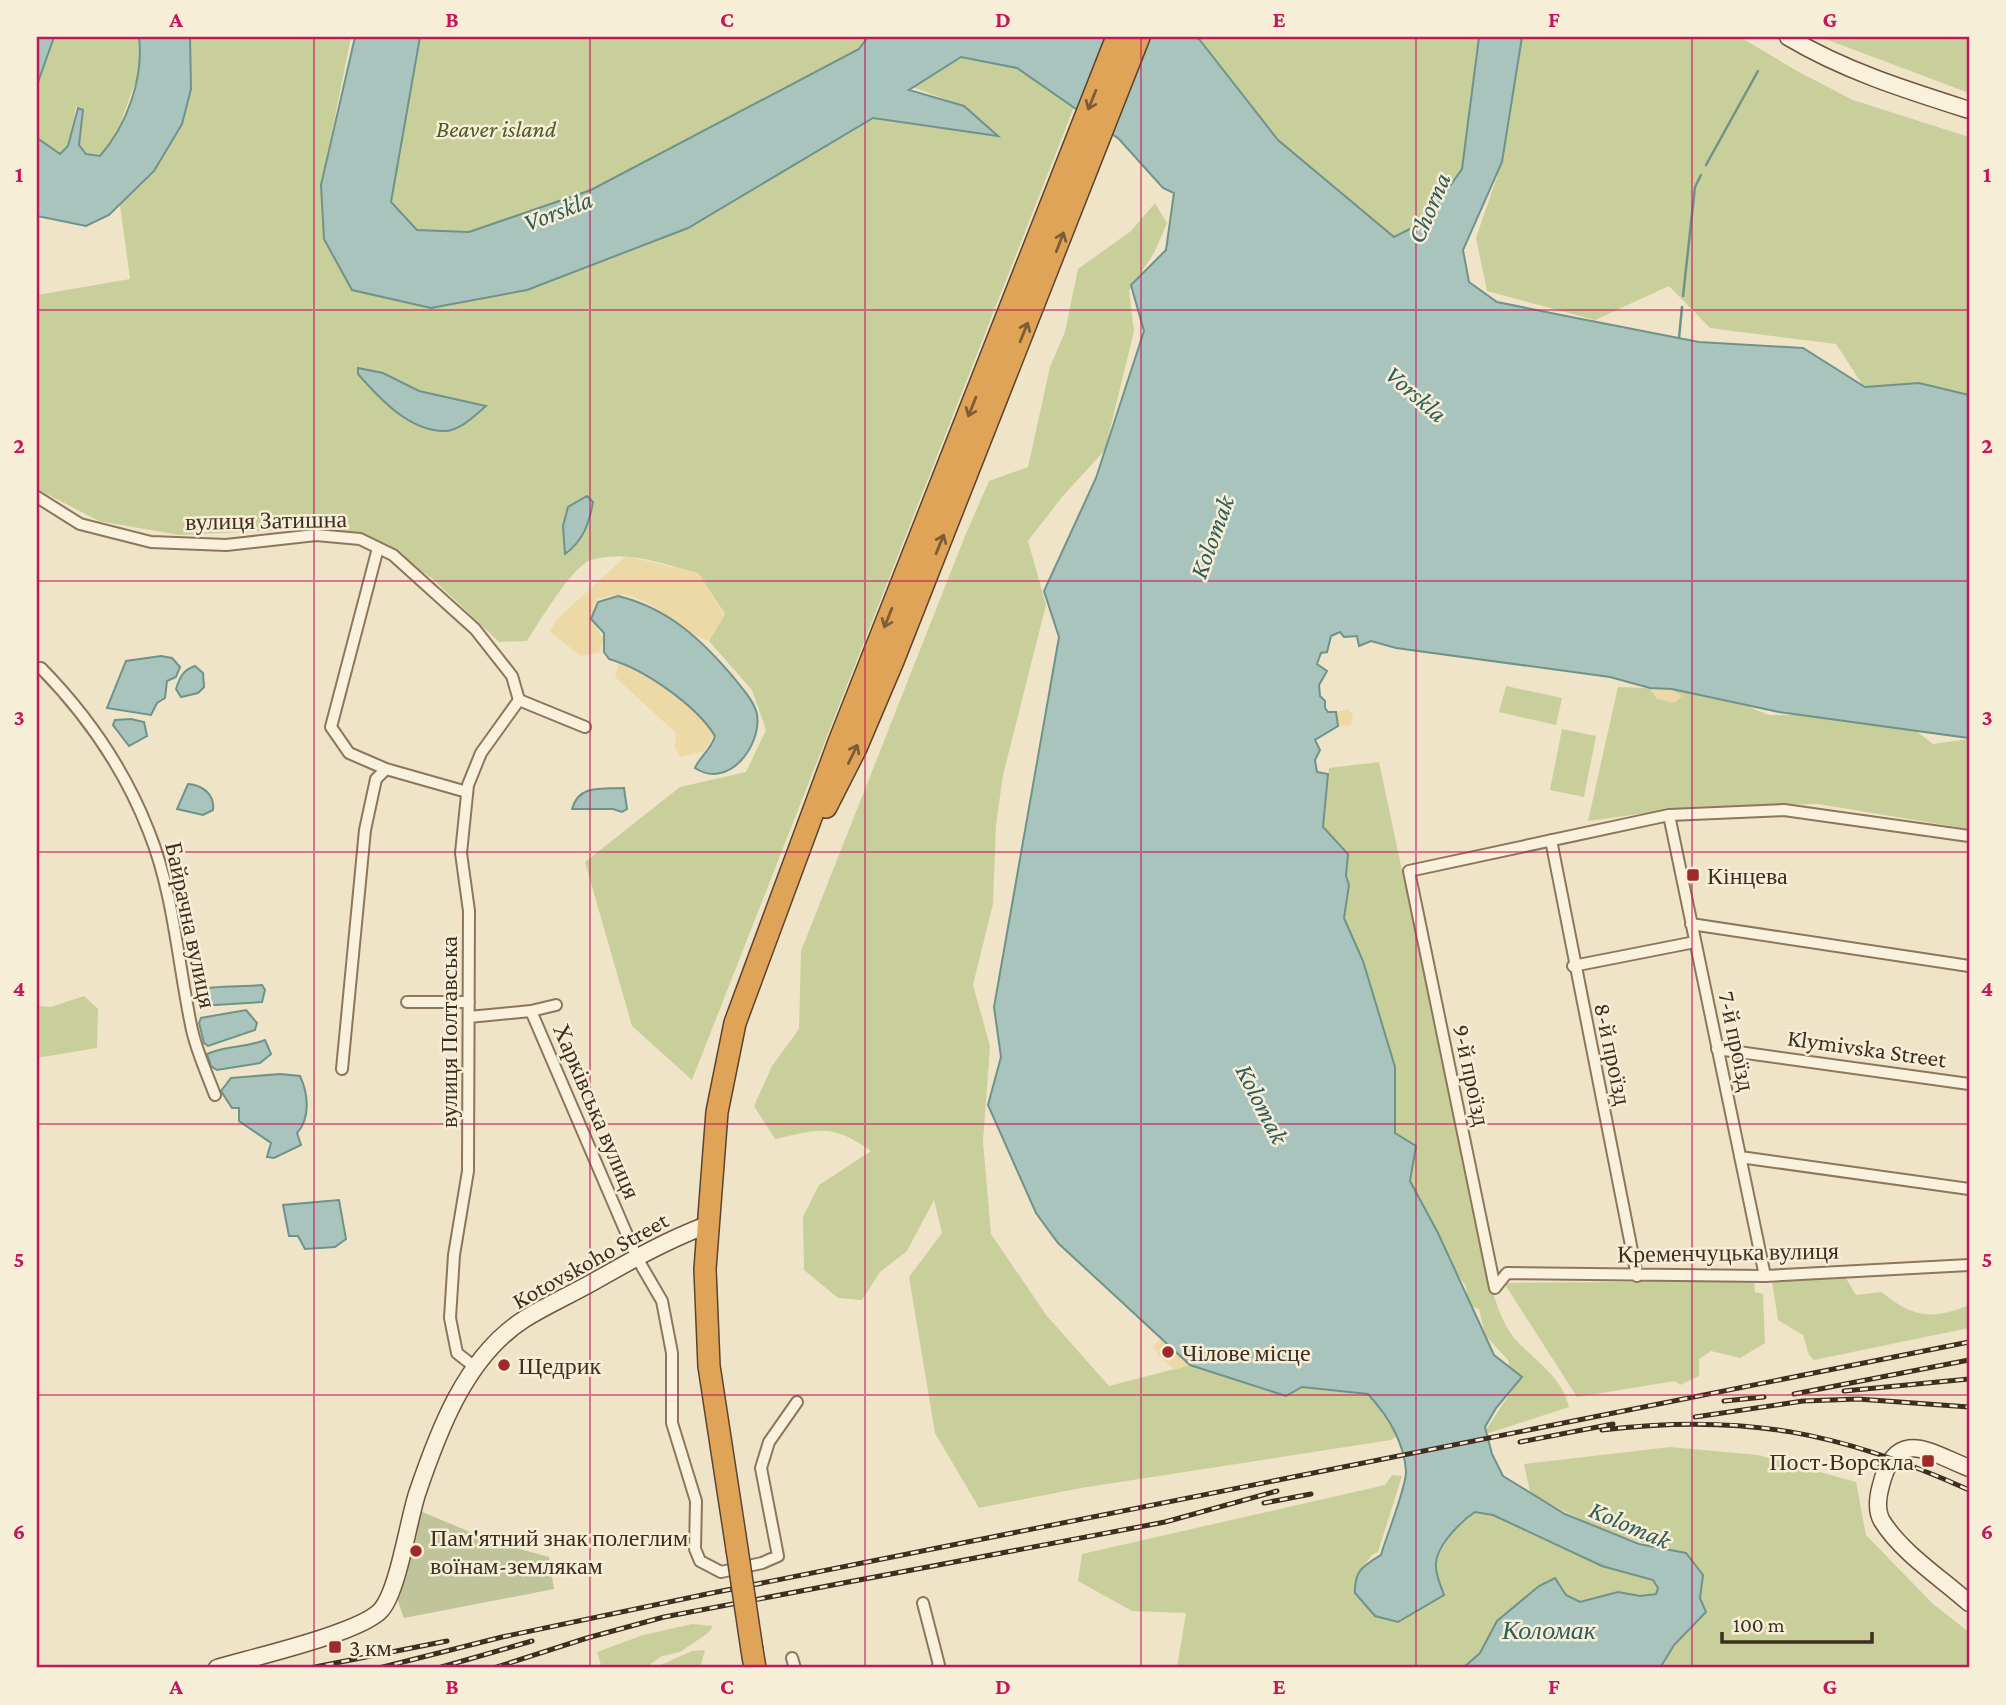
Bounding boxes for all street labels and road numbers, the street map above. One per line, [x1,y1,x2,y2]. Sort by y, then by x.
street label: вулиця Затишна [185,505,348,535]
street label: Байрачна вулиця [160,839,222,1011]
street label: вулиця Полтавська [435,936,462,1128]
street label: 7-й проїзд [1713,989,1761,1093]
street label: 8-й проїзд [1589,1000,1637,1108]
street label: Харківська вулиця [548,1019,646,1203]
street label: 9-й проїзд [1448,1022,1496,1128]
street label: Klymivska Street [1786,1023,1949,1073]
street label: Kotovskoho Street [507,1205,674,1314]
street label: Кременчуцька вулиця [1617,1237,1839,1267]

